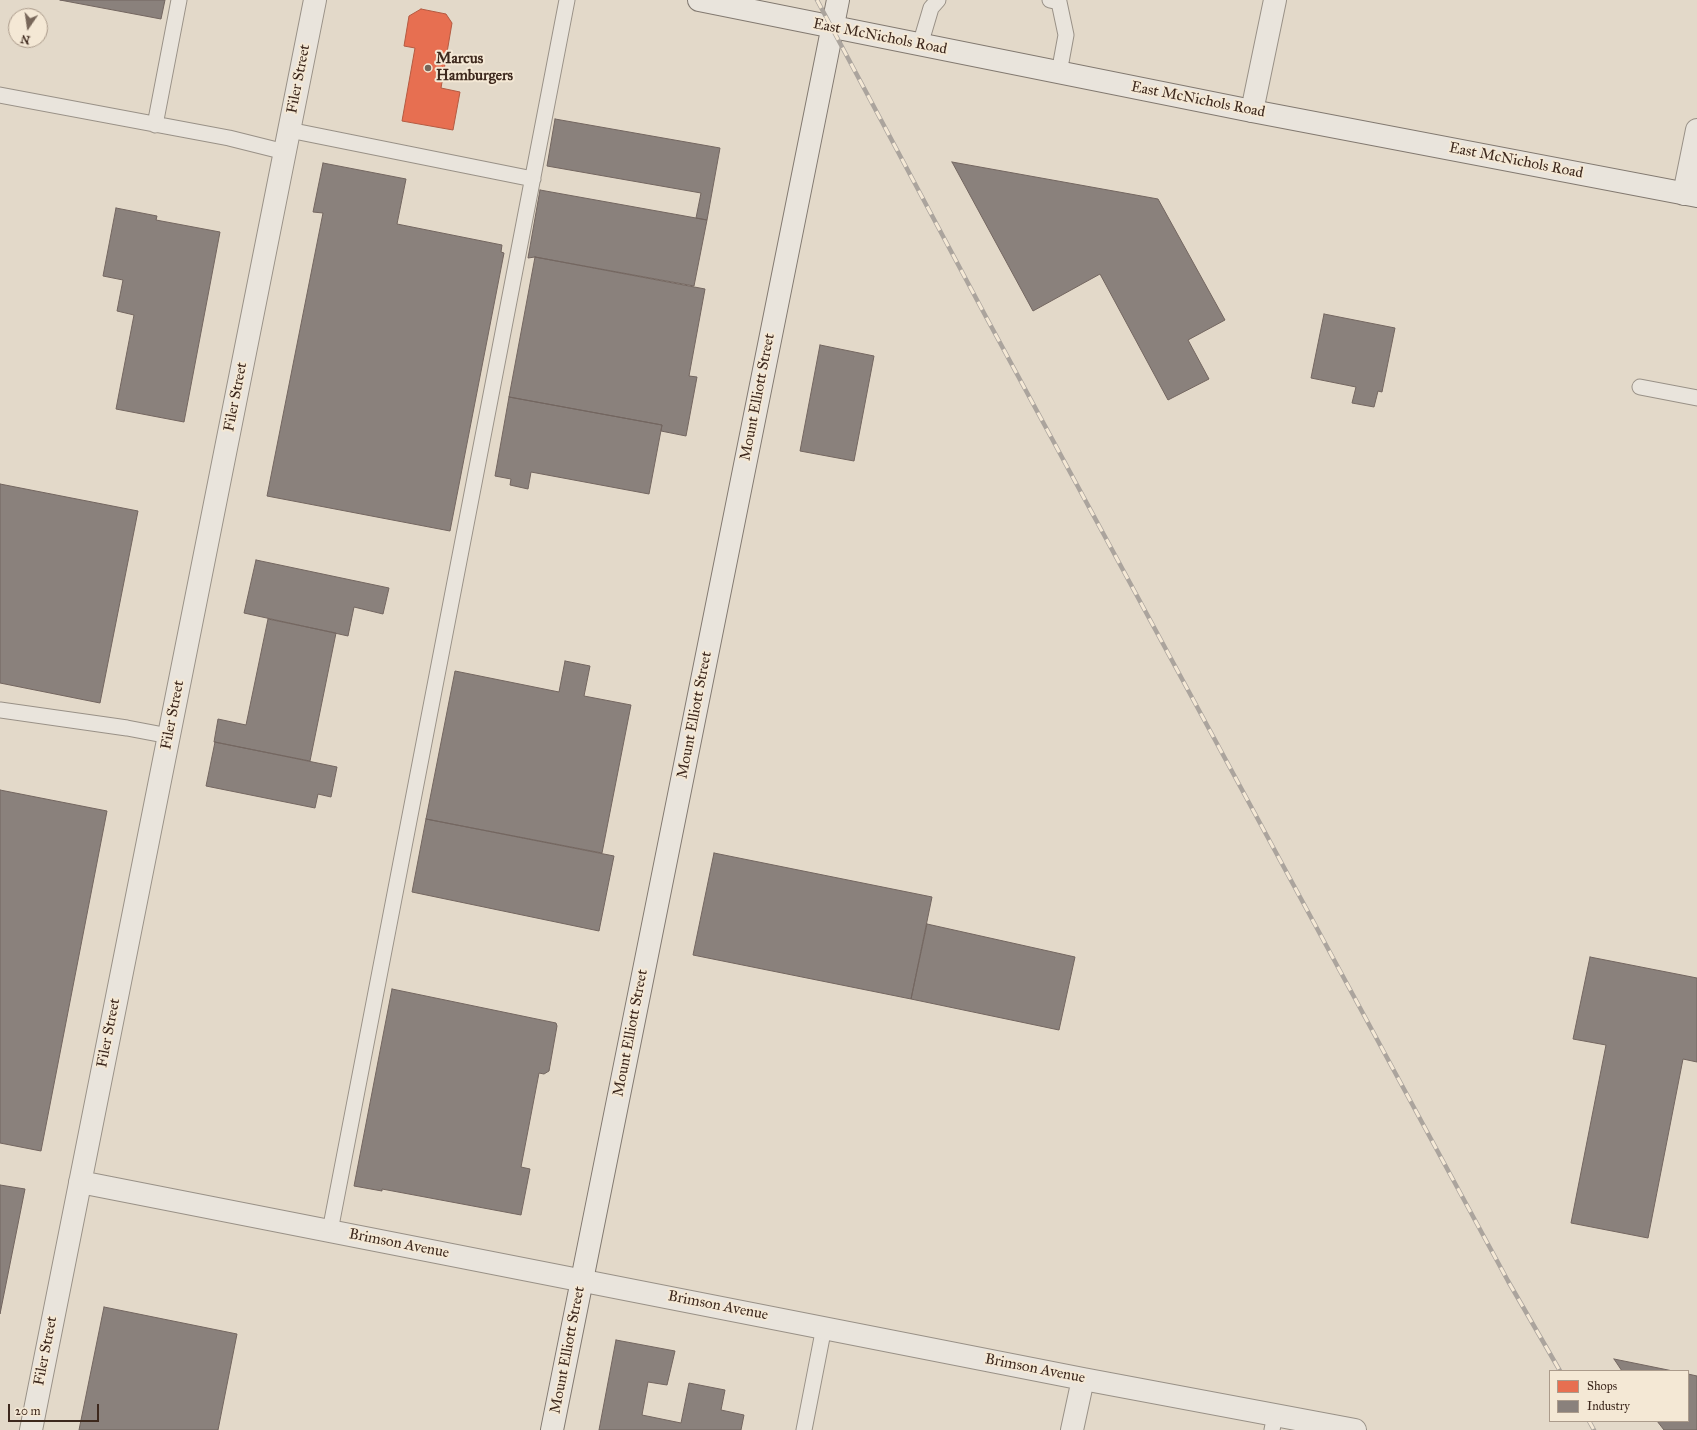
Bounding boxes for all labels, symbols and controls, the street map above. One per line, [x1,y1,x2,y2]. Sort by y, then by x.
north arrow [8,8,48,48]
street label: East McNichols Road [811,15,949,59]
text: N [19,32,31,47]
street label: Filer Street [283,43,315,115]
place label: Marcus Hamburgers [436,50,513,85]
marker: Marcus Hamburgers [423,63,433,73]
street label: East McNichols Road [1129,78,1267,122]
street label: East McNichols Road [1447,139,1585,183]
street label: Mount Elliott Street [737,332,779,462]
street label: Filer Street [220,361,252,433]
street label: Mount Elliott Street [674,650,716,780]
street label: Filer Street [157,679,189,751]
street label: Mount Elliott Street [610,968,652,1098]
street label: Filer Street [93,997,125,1069]
street label: Brimson Avenue [347,1225,451,1263]
street label: Mount Elliott Street [547,1285,589,1415]
street label: Brimson Avenue [666,1287,770,1325]
street label: Filer Street [30,1315,62,1387]
street label: Brimson Avenue [983,1350,1087,1388]
legend [1549,1370,1689,1422]
text: Shops [1587,1379,1617,1393]
scale bar [10,1396,101,1422]
text: Industry [1587,1399,1630,1413]
text: 20 m [15,1404,41,1418]

